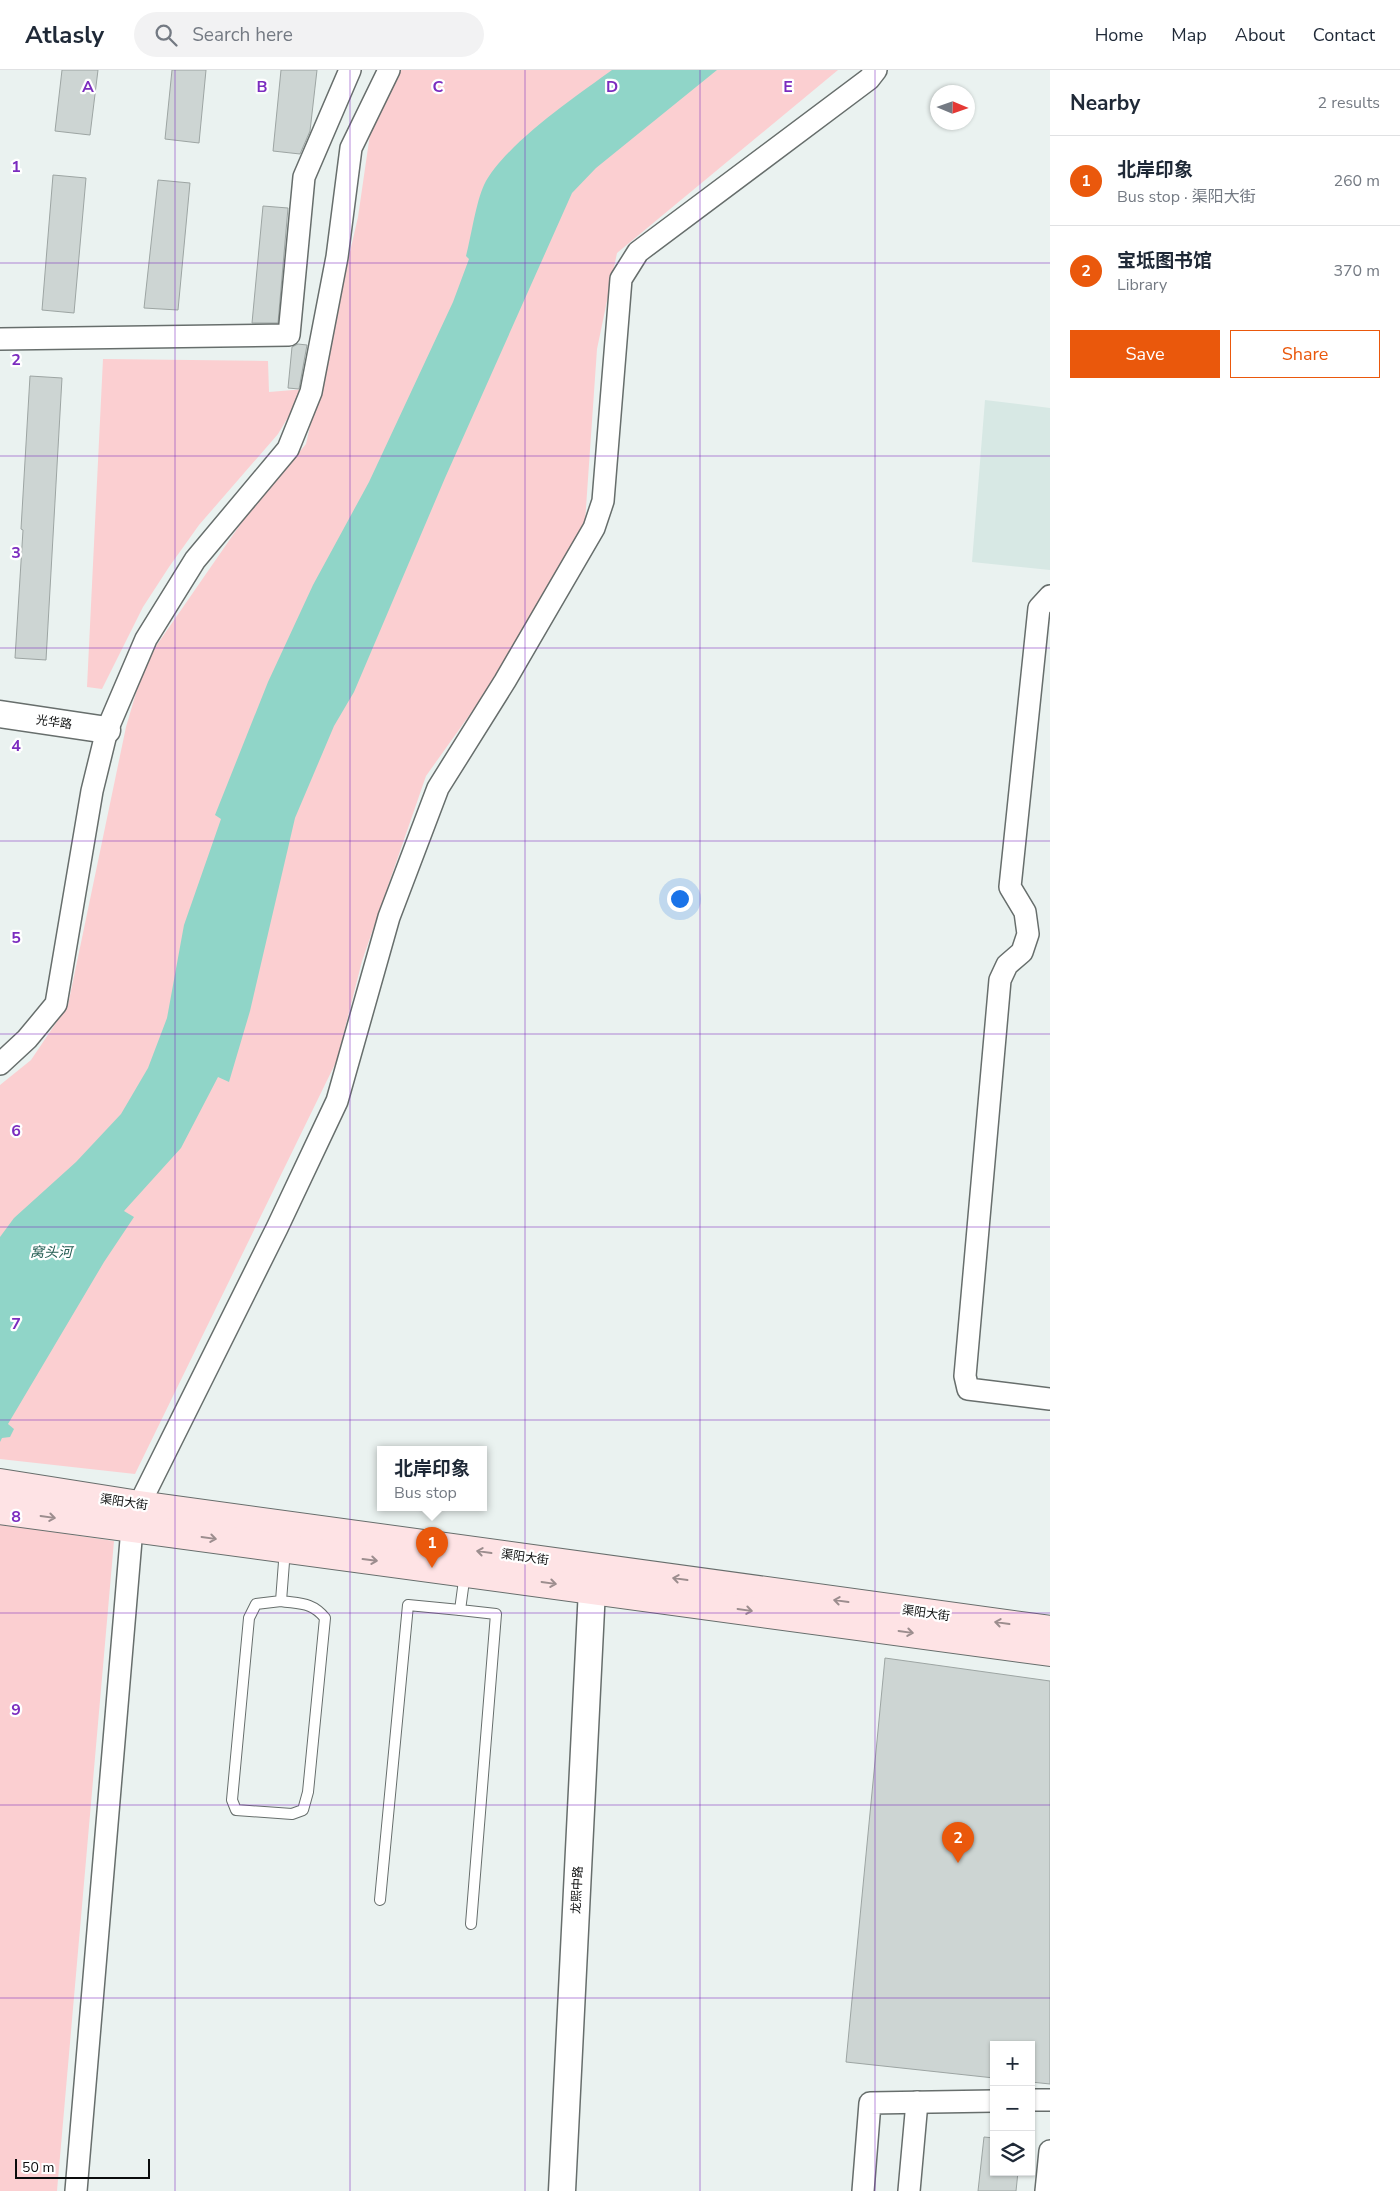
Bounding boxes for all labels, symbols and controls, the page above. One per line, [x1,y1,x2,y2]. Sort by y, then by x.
search box [134,12,484,57]
text: Atlasly [25,19,104,51]
icon: search [152,21,180,49]
text: Search here [192,22,293,48]
text: Home [1095,23,1143,47]
text: Map [1171,23,1207,47]
text: About [1235,23,1285,47]
text: Contact [1313,23,1375,47]
text: A [82,76,94,98]
text: B [256,76,268,98]
text: C [433,76,444,98]
text: D [606,76,618,98]
text: E [783,76,793,98]
north arrow [930,85,975,130]
text: Nearby [1070,89,1140,117]
text: 2 results [1318,92,1380,114]
text: 1 [11,156,21,178]
text: 北岸印象 [1117,157,1193,183]
text: 1 [1081,170,1091,192]
text: 260 m [1333,170,1380,192]
text: Bus stop · 渠阳大街 [1117,186,1256,208]
text: 宝坻图书馆 [1117,248,1212,274]
text: 2 [1081,260,1091,282]
text: 370 m [1333,260,1380,282]
text: Library [1117,274,1167,296]
button: Save [1070,330,1220,378]
button: Share [1230,330,1380,378]
text: 2 [11,349,21,371]
text: 3 [11,542,21,564]
street label: 光华路 [35,712,73,732]
text: 4 [11,735,21,757]
your location [667,886,693,912]
text: 5 [11,927,21,949]
text: 6 [11,1120,21,1142]
water label: 窝头河 [30,1243,75,1262]
text: 7 [11,1313,21,1335]
popup [377,1446,487,1511]
text: 北岸印象 [394,1456,470,1482]
text: Bus stop [394,1482,457,1504]
street label: 渠阳大街 [99,1491,149,1513]
text: 8 [11,1506,21,1528]
one-way arrow [40,1512,56,1522]
pin: 1 [416,1527,448,1568]
one-way arrow [201,1534,217,1544]
street label: 渠阳大街 [500,1546,550,1568]
one-way arrow [476,1547,492,1557]
one-way arrow [362,1555,378,1565]
one-way arrow [672,1574,688,1584]
one-way arrow [541,1578,557,1588]
one-way arrow [833,1596,849,1606]
street label: 渠阳大街 [901,1602,951,1624]
one-way arrow [736,1605,752,1615]
one-way arrow [994,1618,1010,1628]
one-way arrow [897,1627,913,1637]
text: 9 [11,1699,21,1721]
pin: 2 [942,1822,974,1863]
street label: 龙熙中路 [568,1866,586,1914]
map controls [990,2041,1035,2176]
button: + [990,2041,1035,2086]
button: − [990,2086,1035,2131]
button: layers [990,2131,1035,2176]
scale bar [15,2156,150,2179]
text: 50 m [22,2158,54,2177]

